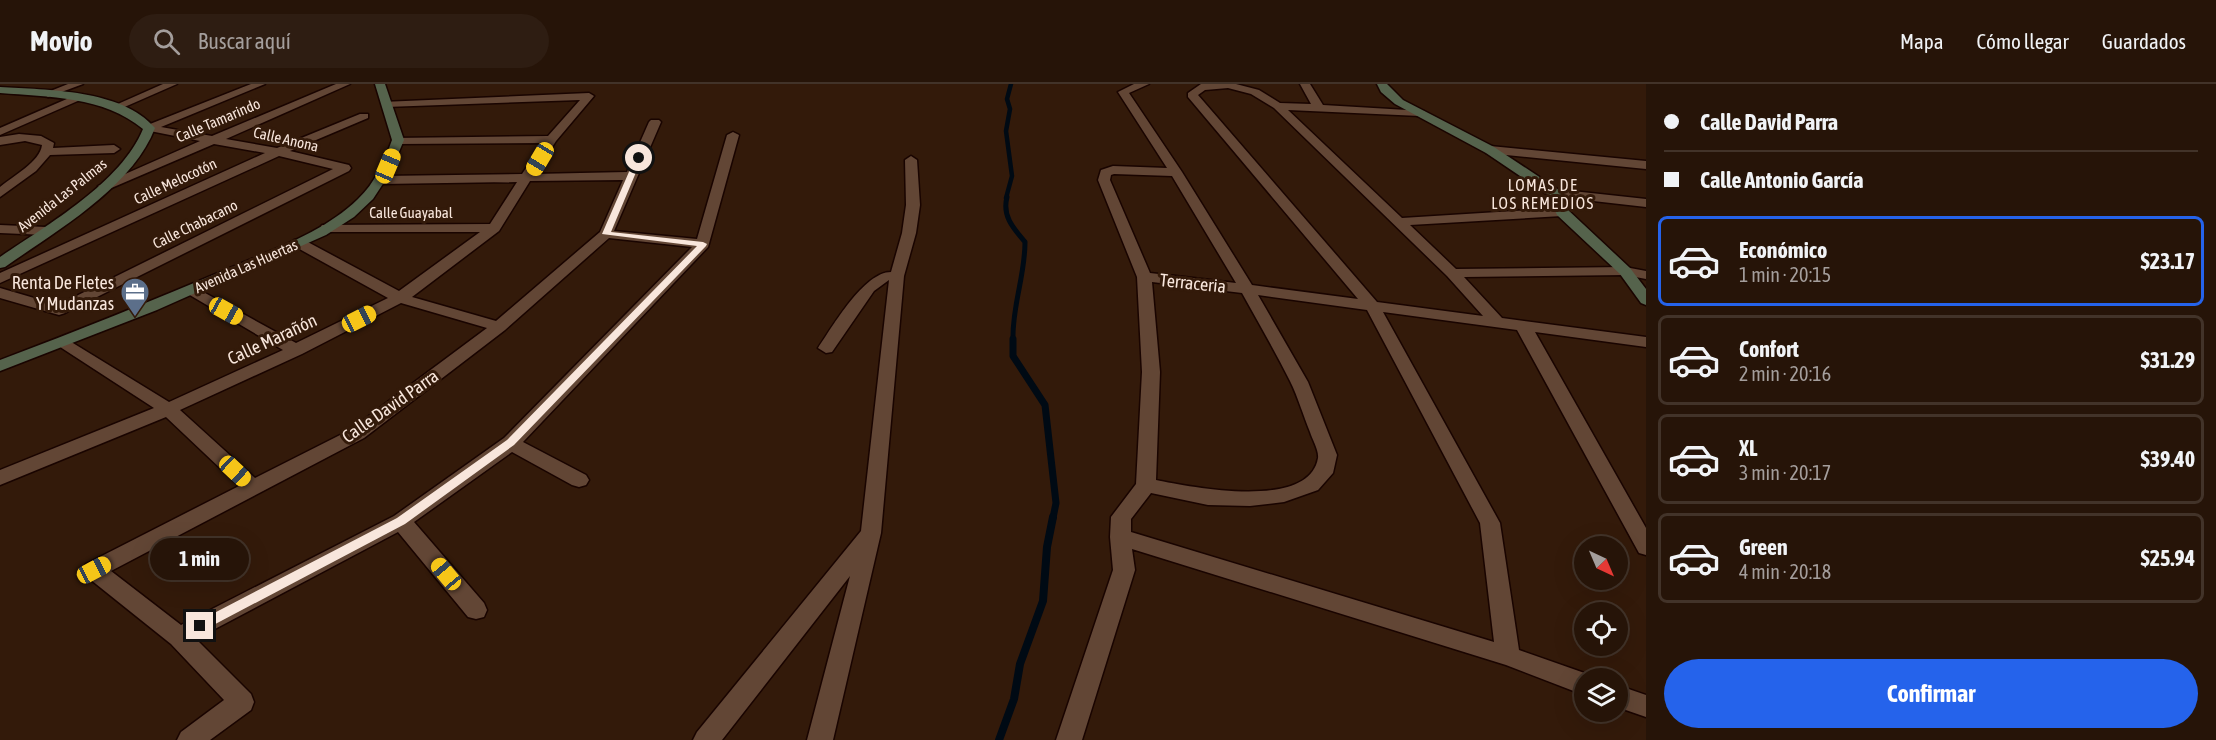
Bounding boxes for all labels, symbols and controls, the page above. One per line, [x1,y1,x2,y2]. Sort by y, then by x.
search box [129,14,549,68]
text: Movio [30,25,93,57]
icon: search [150,25,183,58]
text: Buscar aquí [198,28,291,54]
text: Mapa [1900,29,1944,53]
text: Cómo llegar [1977,29,2069,53]
text: Guardados [2102,29,2186,53]
street label: Calle Tamarindo [173,95,263,145]
text: Calle David Parra [1700,109,1838,135]
street label: Calle Anona [252,123,320,155]
car [523,139,557,179]
route start [625,144,652,171]
car [373,146,403,186]
street label: Calle Melocotón [131,154,219,208]
street label: Avenida Las Palmas [14,155,110,235]
text: Calle Antonio García [1700,167,1863,193]
district label: LOMAS DE LOS REMEDIOS [1491,176,1595,212]
street label: Calle Chabacano [150,196,240,252]
street label: Calle Guayabal [369,204,453,221]
icon: car [1667,234,1721,288]
street label: Avenida Las Huertas [192,236,300,296]
text: Económico [1739,237,1827,263]
text: $23.17 [2140,248,2195,274]
text: 1 min · 20:15 [1739,263,1831,286]
street label: Terraceria [1159,269,1227,297]
place label: Renta De Fletes Y Mudanzas [12,272,114,314]
office icon: Renta De Fletes Y Mudanzas [119,276,151,318]
car [206,294,246,328]
car [339,303,379,335]
street label: Calle Marañón [224,309,320,369]
icon: car [1667,333,1721,387]
text: Confort [1739,336,1799,362]
text: $31.29 [2140,347,2195,373]
text: 2 min · 20:16 [1739,362,1831,385]
street label: Calle David Parra [338,365,442,447]
icon: car [1667,432,1721,486]
text: XL [1739,435,1757,461]
text: $39.40 [2140,446,2195,472]
car [216,452,254,490]
text: 3 min · 20:17 [1739,461,1831,484]
icon: car [1667,531,1721,585]
text: Green [1739,534,1788,560]
north arrow [1574,536,1628,590]
map controls [1574,536,1628,722]
callout: 1 min [150,539,250,581]
text: $25.94 [2140,545,2195,571]
text: 1 min [179,547,220,570]
car [74,554,114,586]
car [428,554,464,594]
text: 4 min · 20:18 [1739,560,1831,583]
button: locate [1574,602,1628,656]
route end [186,612,213,639]
button: Confirmar [1664,659,2198,728]
button: layers [1574,668,1628,722]

